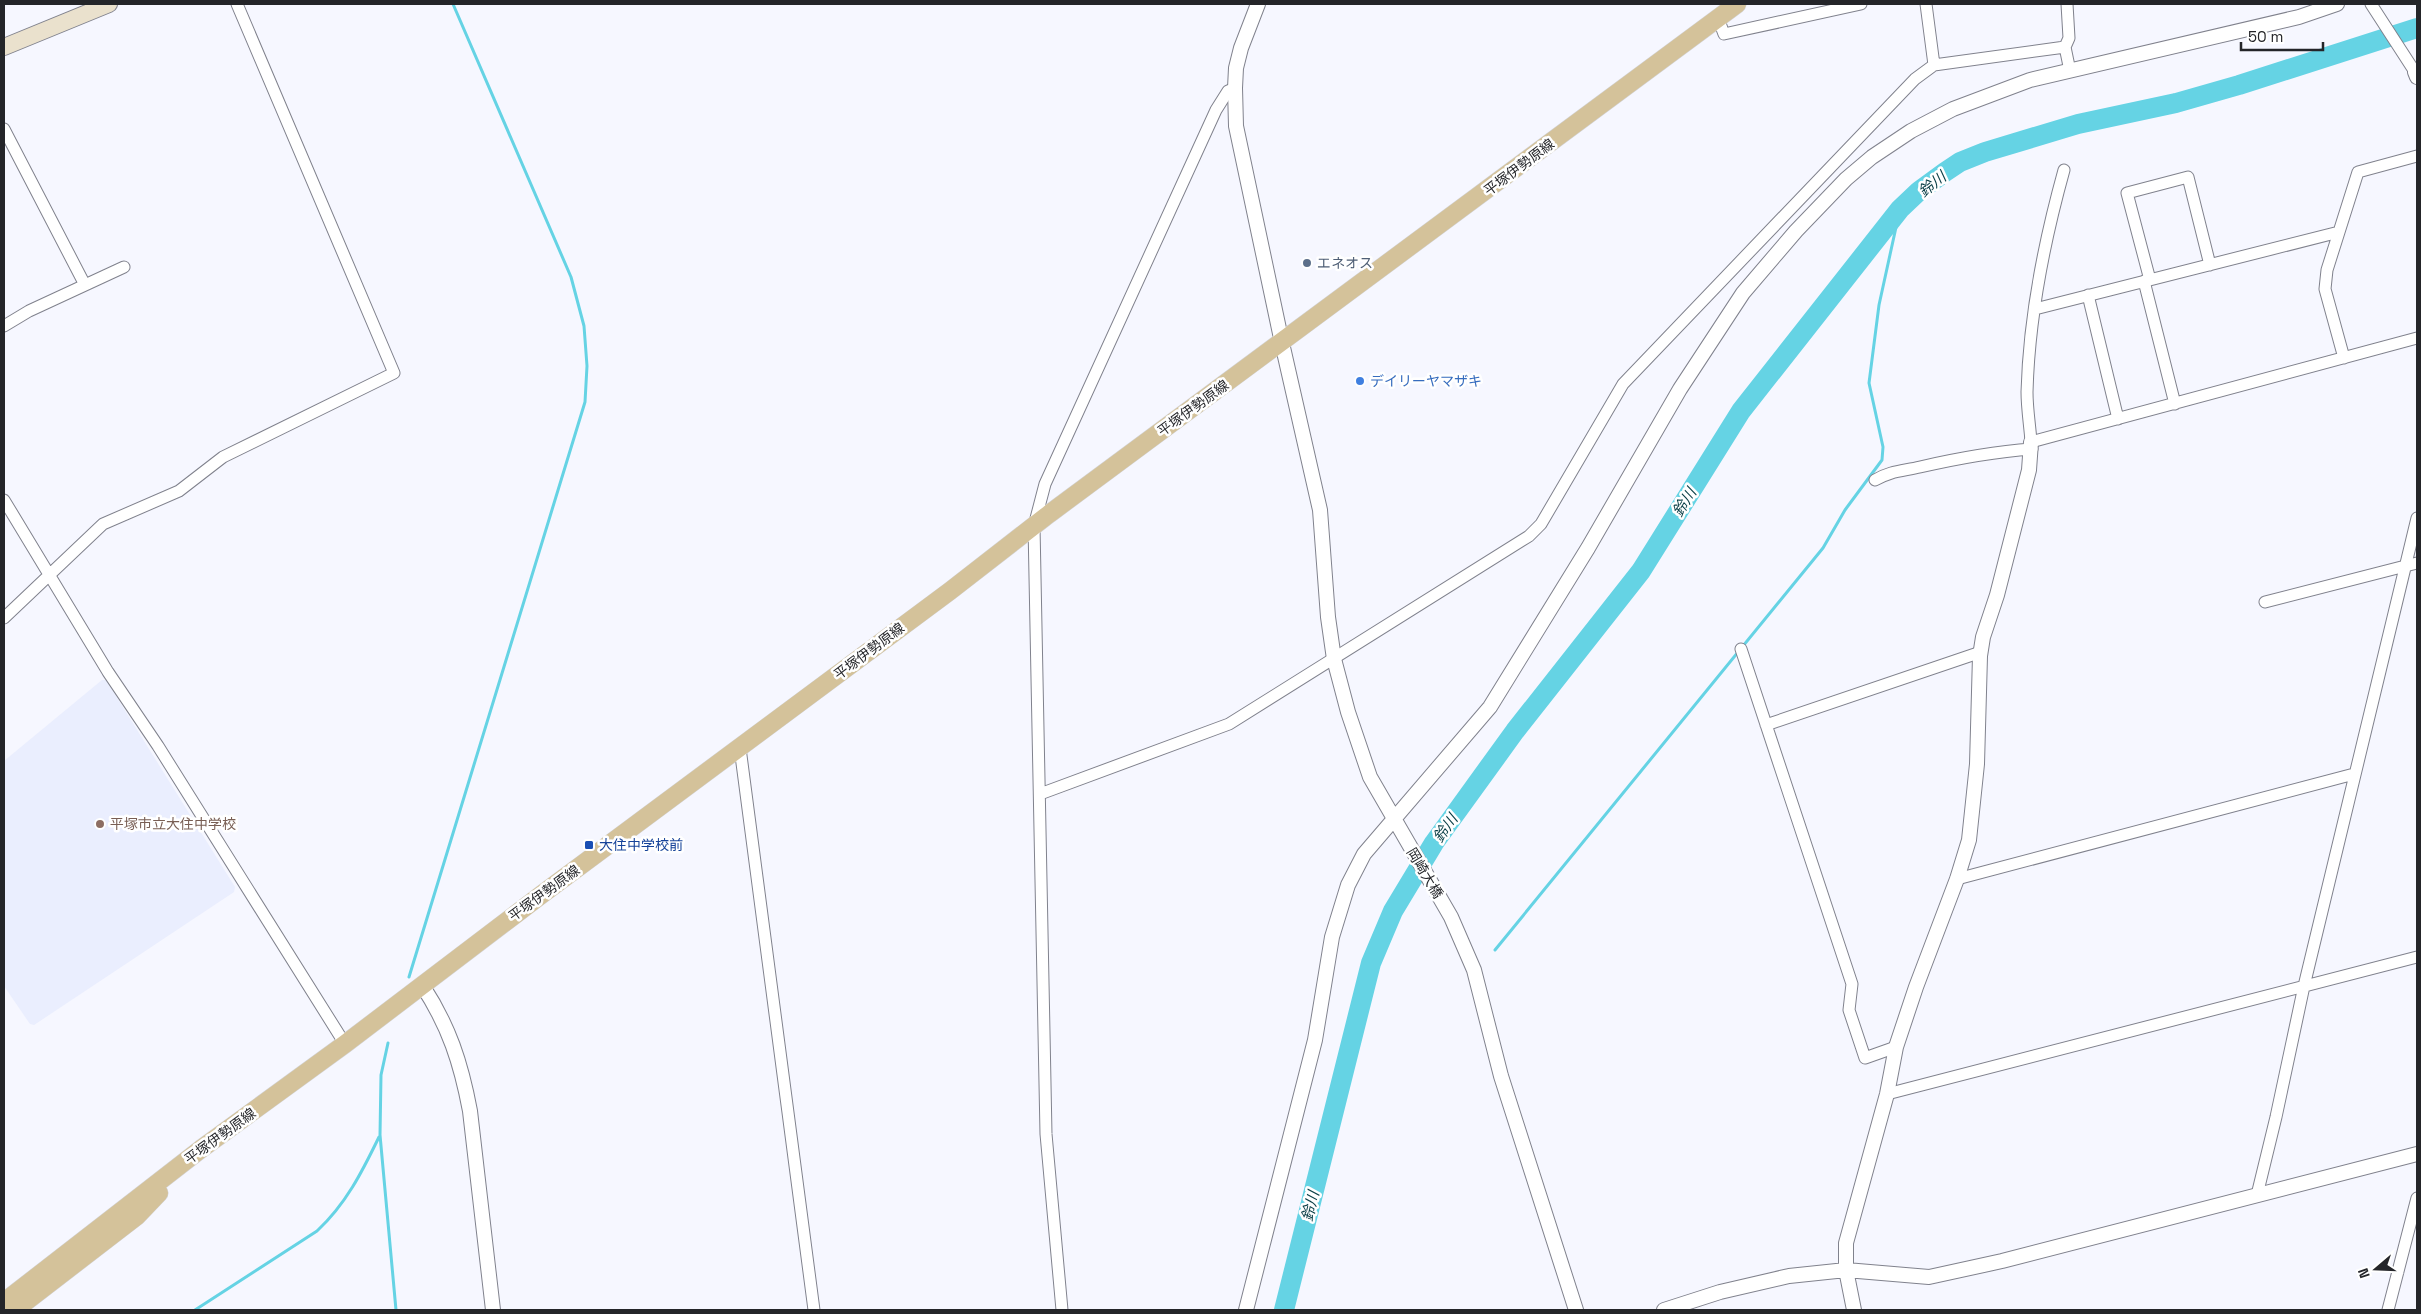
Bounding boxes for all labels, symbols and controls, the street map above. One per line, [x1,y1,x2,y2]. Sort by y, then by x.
scale bar [2241,20,2324,52]
text: 50 m [2248,27,2283,46]
street label: 平塚伊勢原線 [1480,135,1558,199]
water label: 鈴川 [1914,166,1951,201]
place label: エネオス [1317,254,1373,272]
marker: エネオス [1301,257,1313,269]
place label: デイリーヤマザキ [1370,372,1482,390]
marker: デイリーヤマザキ [1354,375,1366,387]
street label: 平塚伊勢原線 [1154,376,1232,440]
water label: 鈴川 [1668,483,1701,520]
street label: 平塚伊勢原線 [830,619,908,683]
water label: 鈴川 [1429,809,1463,846]
place label: 平塚市立大住中学校 [110,815,236,833]
marker: 平塚市立大住中学校 [94,818,106,830]
place label: 大住中学校前 [599,836,683,854]
marker: 大住中学校前 [583,839,595,851]
street label: 岡崎大橋 [1403,844,1447,902]
street label: 平塚伊勢原線 [505,861,583,925]
street label: 平塚伊勢原線 [181,1104,259,1168]
water label: 鈴川 [1297,1187,1323,1223]
north arrow [2351,1244,2401,1294]
text: N [2354,1266,2374,1281]

